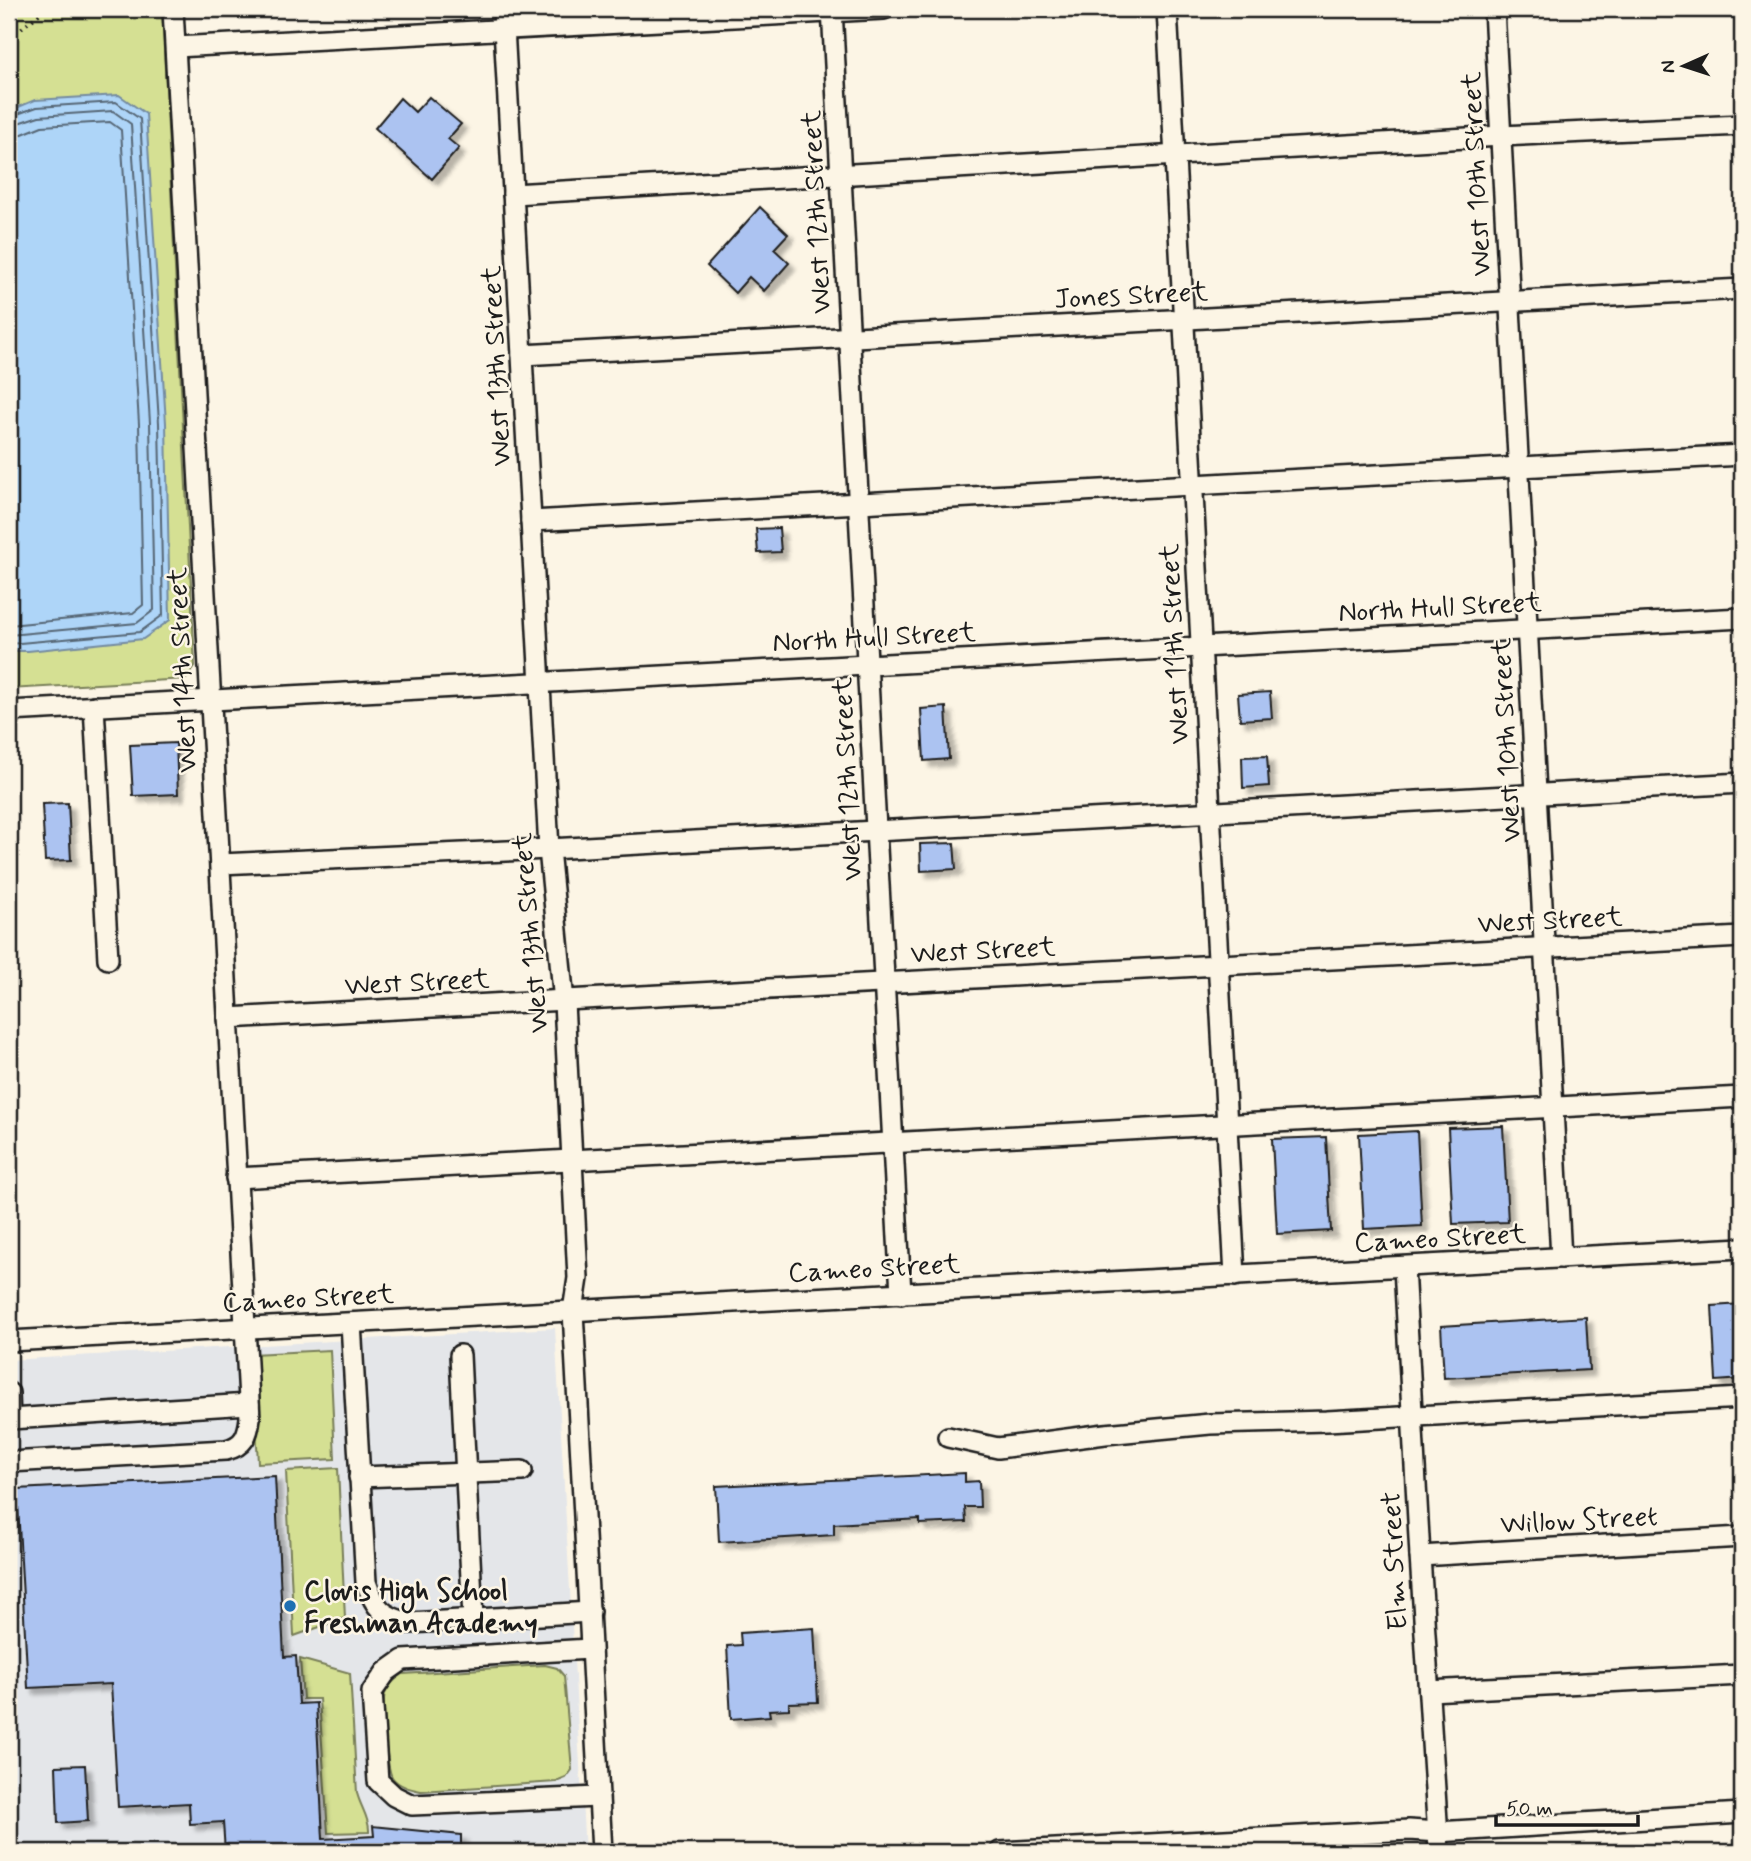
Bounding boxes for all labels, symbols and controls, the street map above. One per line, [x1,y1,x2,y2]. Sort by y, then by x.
north arrow [1650,32,1720,102]
text: N [1656,60,1681,74]
street label: West 10th Street [1454,70,1501,277]
street label: West 12th Street [794,109,841,314]
street label: West 13th Street [474,264,521,467]
street label: Jones Street [1053,274,1210,319]
street label: West 11th Street [1152,542,1199,745]
street label: West 14th Street [160,566,207,774]
street label: North Hull Street [1338,585,1543,632]
street label: North Hull Street [772,615,977,662]
street label: West 10th Street [1484,636,1531,843]
street label: West 12th Street [825,676,872,881]
street label: West 13th Street [504,831,559,1034]
street label: West Street [1477,899,1624,944]
street label: West Street [910,929,1057,974]
street label: West Street [344,961,491,1006]
street label: Cameo Street [1353,1216,1528,1262]
street label: Cameo Street [787,1246,962,1292]
street label: Cameo Street [221,1276,396,1322]
street label: Elm Street [1373,1490,1418,1631]
street label: Willow Street [1499,1499,1659,1544]
place label: Clovis High School Freshman Academy [304,1574,538,1643]
marker: Clovis High School Freshman Academy [282,1598,298,1614]
scale bar [1496,1784,1637,1828]
text: 50 m [1506,1795,1553,1823]

